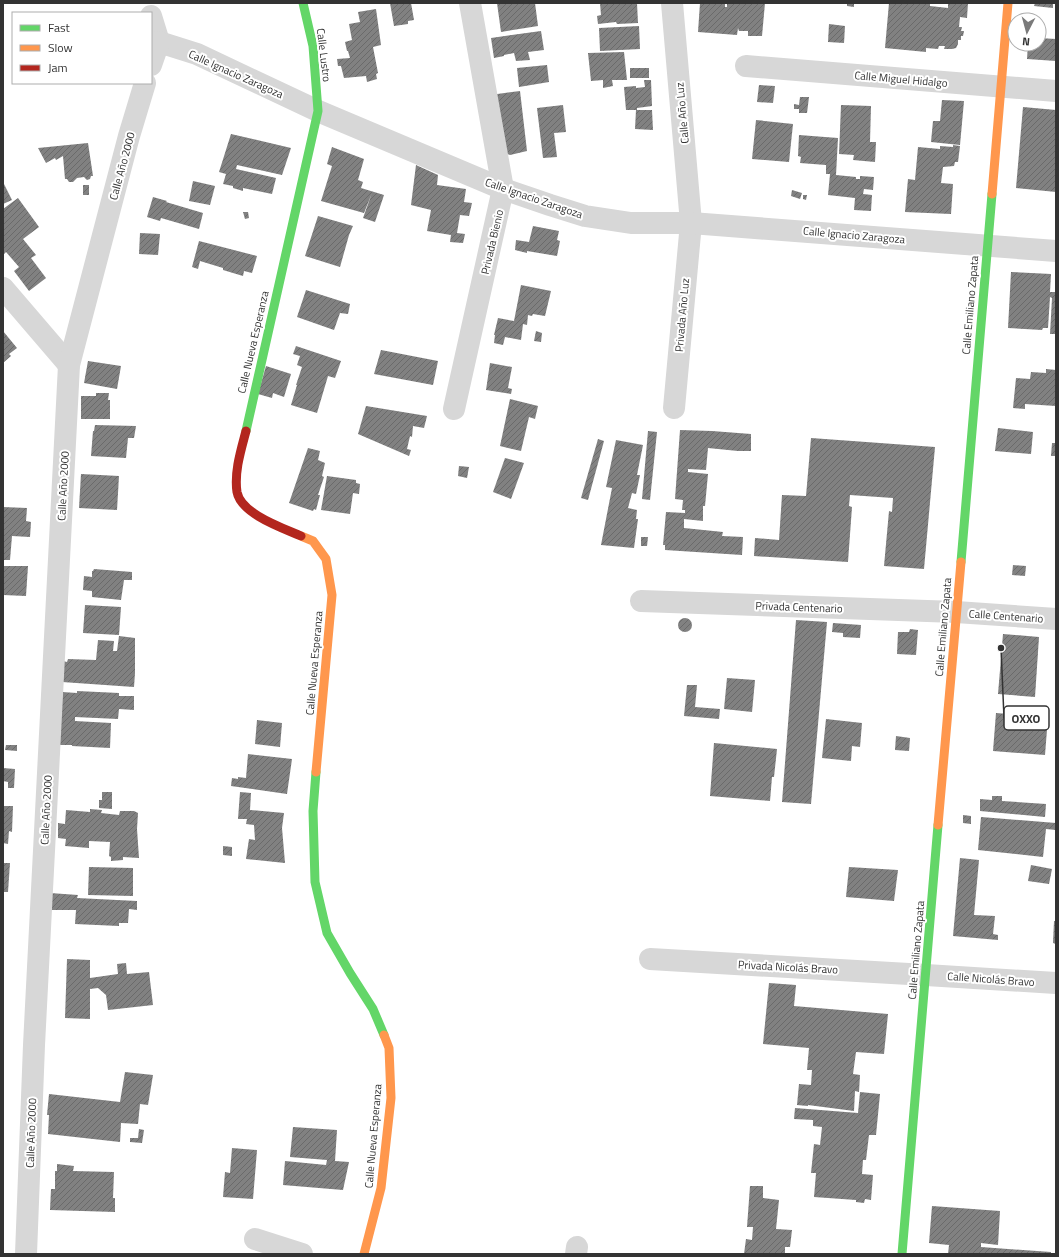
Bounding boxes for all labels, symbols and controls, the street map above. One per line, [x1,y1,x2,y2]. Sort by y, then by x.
legend [12,12,152,84]
north arrow [1007,12,1047,52]
text: Fast [48,18,71,37]
street label: Calle Lustro [313,27,335,83]
text: N [1021,34,1031,50]
text: Slow [48,38,73,57]
street label: Calle Ignacio Zaragoza [186,46,286,102]
text: Jam [48,58,68,77]
street label: Calle Miguel Hidalgo [854,67,948,91]
street label: Calle Año Luz [671,82,693,144]
street label: Calle Año 2000 [105,130,139,202]
street label: Calle Ignacio Zaragoza [483,174,585,222]
street label: Privada Bienio [477,208,507,276]
street label: Calle Ignacio Zaragoza [802,223,906,247]
street label: Calle Emiliano Zapata [958,255,982,355]
street label: Privada Año Luz [671,277,693,353]
street label: Calle Nueva Esperanza [233,289,273,395]
street label: Calle Año 2000 [53,451,73,521]
street label: Calle Emiliano Zapata [931,577,955,677]
street label: Privada Centenario [755,597,843,617]
street label: Calle Centenario [968,605,1044,627]
street label: Calle Nueva Esperanza [301,610,327,716]
callout: OXXO [1004,706,1049,730]
text: OXXO [1012,709,1041,728]
street label: Calle Año 2000 [36,775,56,845]
street label: Calle Emiliano Zapata [904,900,928,1000]
street label: Privada Nicolás Bravo [738,956,839,978]
street label: Calle Nicolás Bravo [947,968,1035,990]
street label: Calle Nueva Esperanza [360,1083,386,1189]
street label: Calle Año 2000 [22,1098,40,1168]

